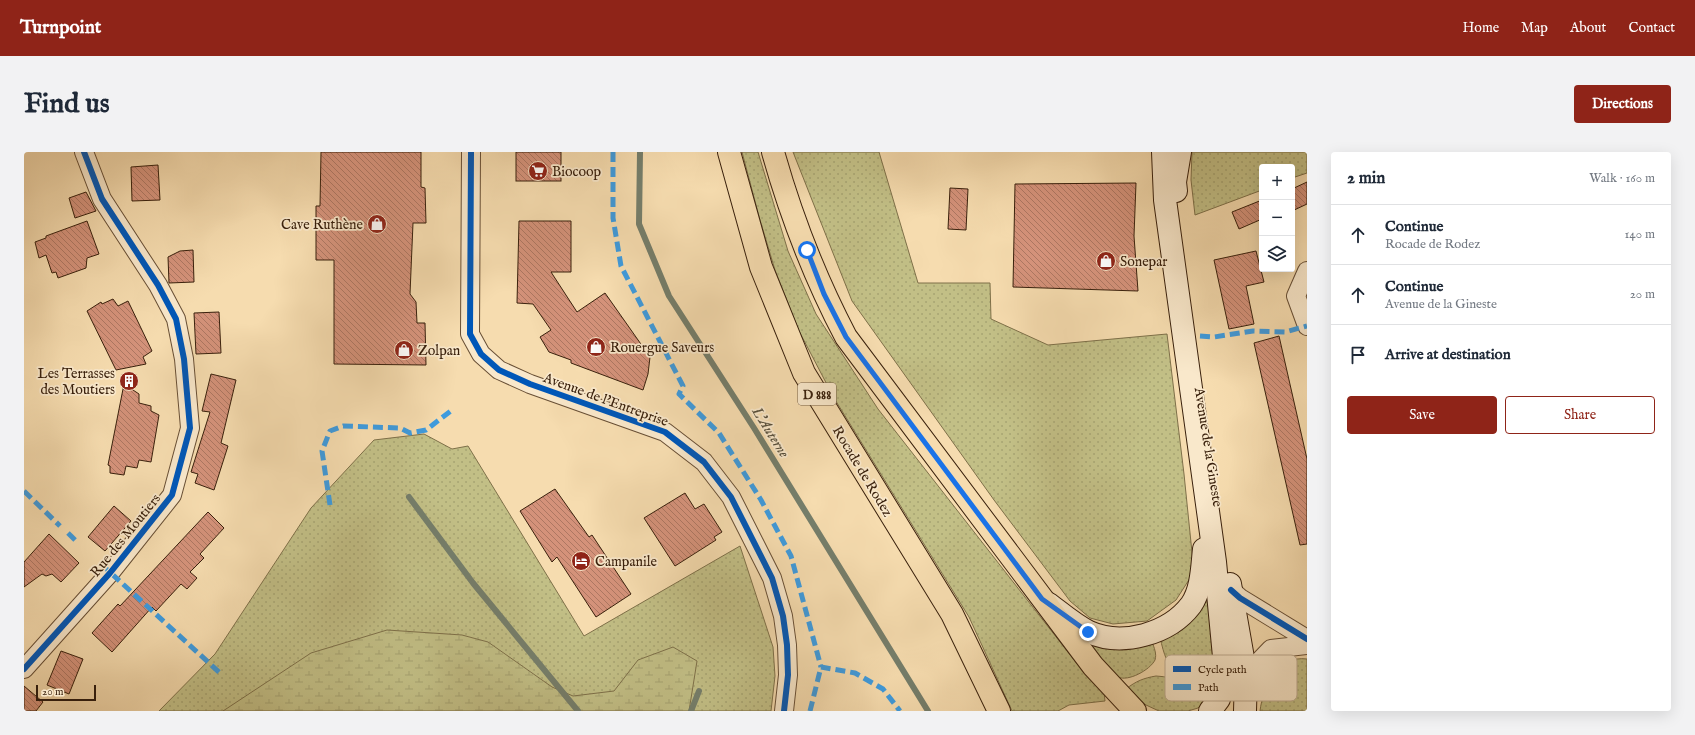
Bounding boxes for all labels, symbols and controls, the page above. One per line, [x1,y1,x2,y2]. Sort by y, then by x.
text: Turnpoint [20,16,101,40]
text: Home [1463,19,1499,37]
text: Map [1521,19,1548,37]
text: About [1570,19,1606,37]
text: Contact [1628,19,1675,37]
button: Directions [1574,85,1671,123]
text: Find us [24,87,110,122]
supermarket icon: Biocoop [527,160,549,182]
place label: Biocoop [552,163,602,181]
map controls [1259,164,1295,272]
button: + [1259,164,1295,200]
text: 2 min [1347,168,1385,189]
text: Walk · 160 m [1589,170,1655,187]
button: − [1259,200,1295,236]
shop icon: Cave Ruthène [366,213,388,235]
place label: Cave Ruthène [281,216,364,234]
text: Continue [1385,217,1443,236]
icon: ahead [1347,224,1369,246]
text: 140 m [1625,226,1655,243]
button: layers [1259,236,1295,272]
text: Rocade de Rodez [1385,236,1480,253]
route start [798,241,816,259]
shop icon: Sonepar [1095,250,1117,272]
place label: Sonepar [1120,253,1167,271]
text: Continue [1385,277,1443,296]
icon: ahead [1347,284,1369,306]
text: 20 m [1630,286,1655,303]
text: Avenue de la Gineste [1385,296,1497,313]
shop icon: Rouergue Saveurs [585,336,607,358]
shop icon: Zolpan [393,339,415,361]
place label: Rouergue Saveurs [610,339,714,357]
place label: Zolpan [418,342,461,360]
icon: arrive [1347,344,1369,366]
text: Arrive at destination [1385,345,1511,364]
place label: Les Terrasses des Moutiers [38,365,115,399]
street label: Avenue de l'Entreprise [540,369,671,431]
building icon: Les Terrasses des Moutiers [118,370,140,392]
road number: D 888 [798,383,836,405]
street label: Avenue de la Gineste [1190,385,1226,509]
button: Save [1347,396,1497,434]
button: Share [1505,396,1655,434]
water label: L'Auterne [747,403,794,461]
street label: Rocade de Rodez [828,423,897,521]
street label: Rue des Moutiers [87,490,165,581]
hotel icon: Campanile [570,550,592,572]
place label: Campanile [595,553,657,571]
route end [1079,623,1097,641]
legend [1165,655,1297,701]
text: Cycle path [1198,663,1247,677]
text: Path [1198,681,1219,695]
scale bar [36,683,96,702]
text: 20 m [42,685,63,699]

